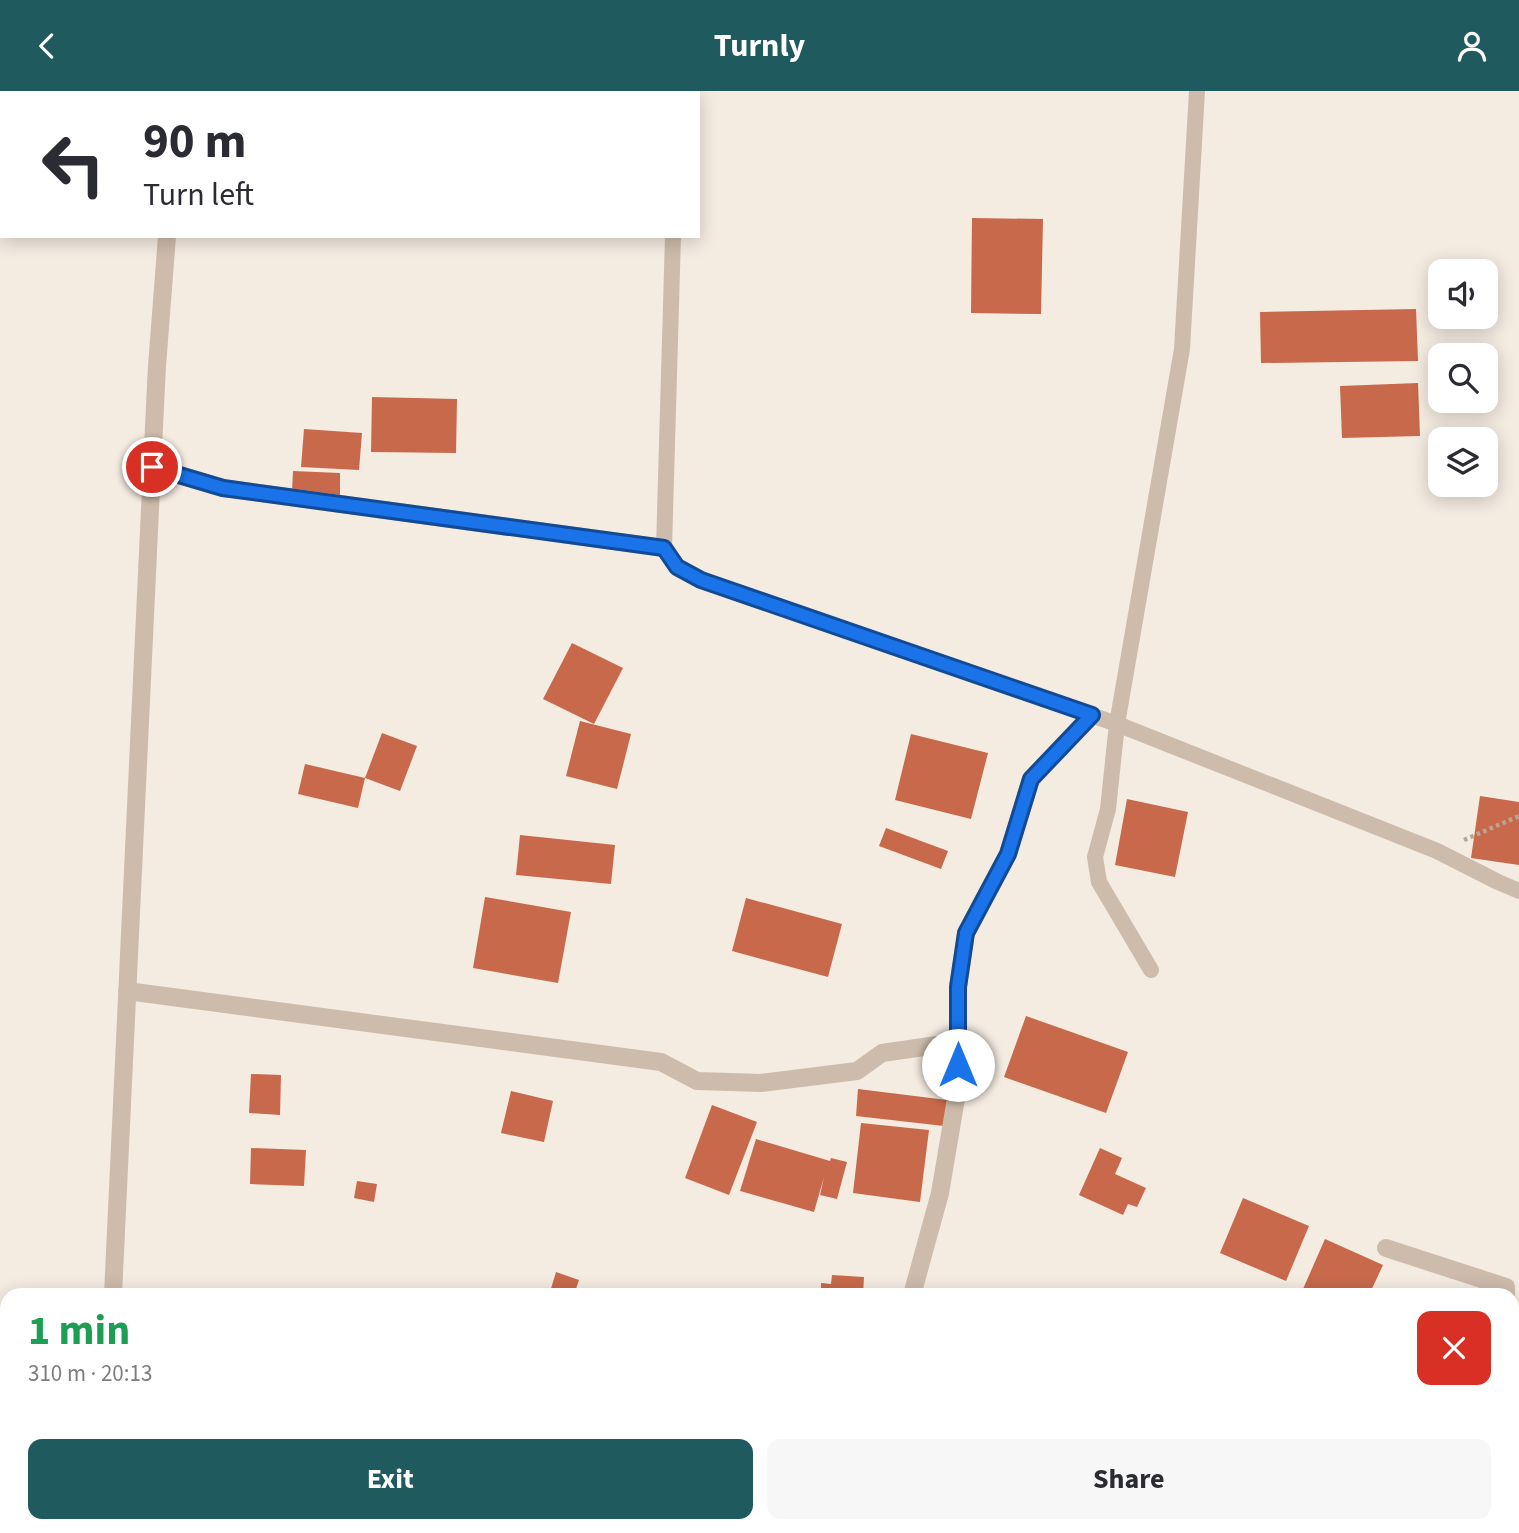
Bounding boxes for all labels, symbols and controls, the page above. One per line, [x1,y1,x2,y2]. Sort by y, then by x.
text: Turnly [714,23,805,69]
icon: back [28,27,66,65]
icon: person [1453,27,1491,65]
text: 90 m [143,107,247,177]
icon: left [28,119,119,210]
text: Turn left [143,172,254,218]
map controls [1428,259,1498,497]
button: sound [1428,259,1498,329]
button: search [1428,343,1498,413]
button: layers [1428,427,1498,497]
pin [122,437,182,497]
icon: arrive [133,448,171,486]
position arrow [921,1028,995,1102]
text: 1 min [28,1301,130,1361]
button: close [1417,1311,1491,1385]
text: 310 m · 20:13 [28,1357,152,1390]
button: Exit [28,1439,753,1519]
button: Share [767,1439,1491,1519]

